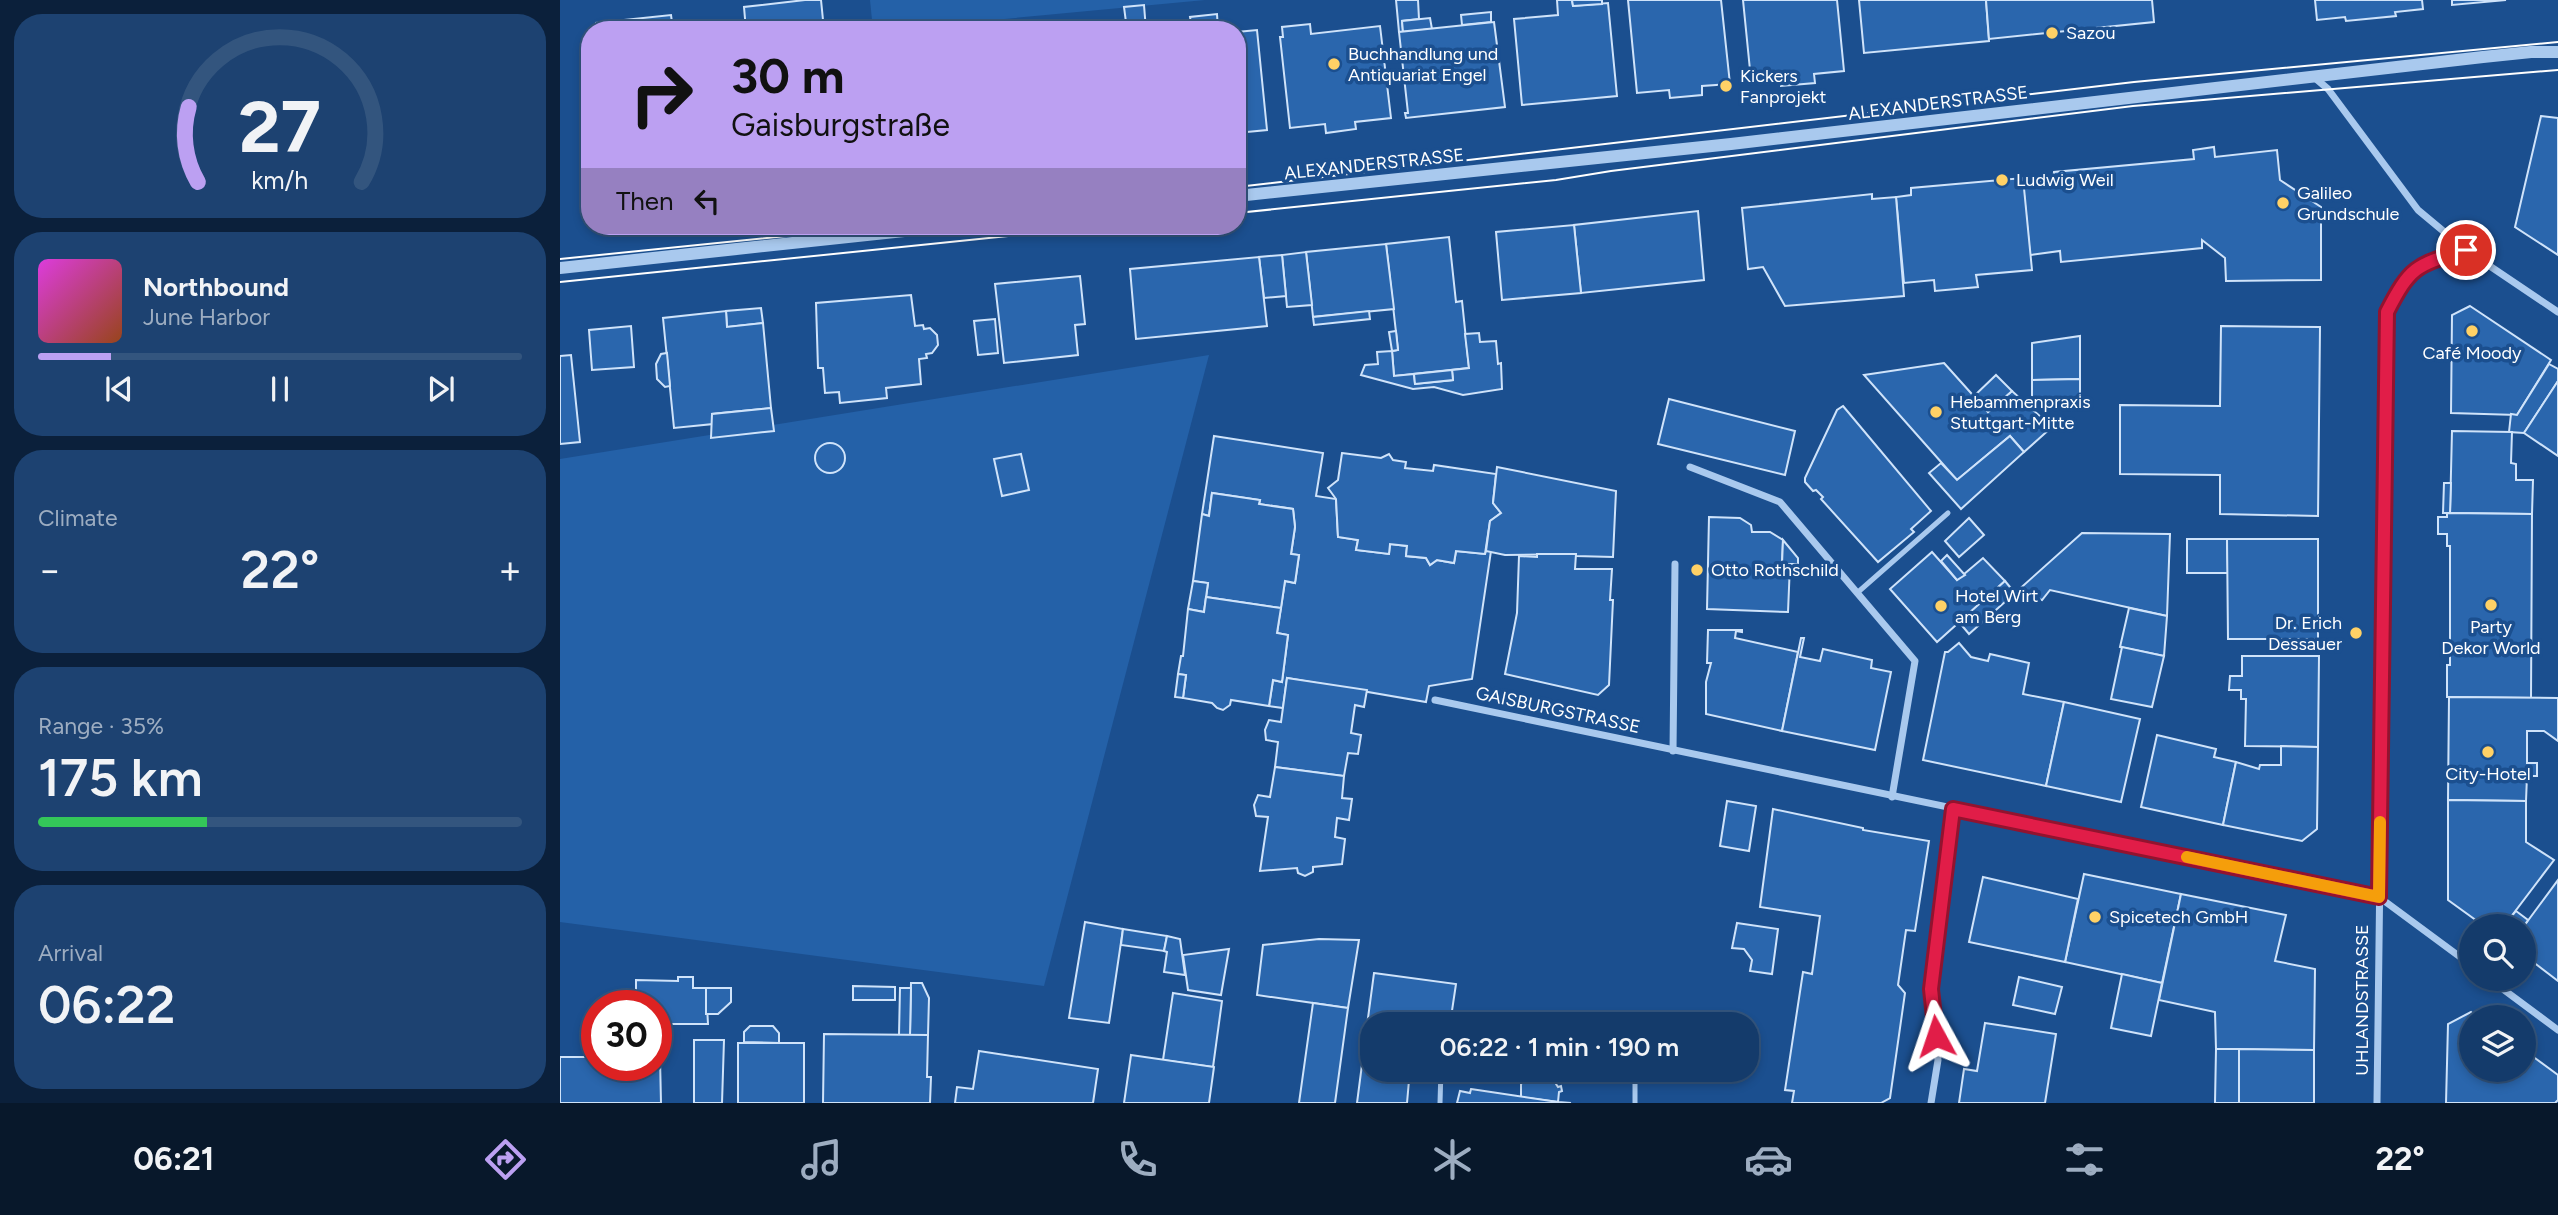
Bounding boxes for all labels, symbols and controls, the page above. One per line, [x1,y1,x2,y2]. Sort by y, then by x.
place label: Sazou [2066,22,2116,44]
marker: Sazou [2044,25,2060,41]
place label: Buchhandlung und Antiquariat Engel [1348,43,1498,86]
text: 30 m [731,46,844,105]
icon: right [616,49,707,140]
marker: Buchhandlung und Antiquariat Engel [1326,56,1342,72]
place label: Kickers Fanprojekt [1740,65,1826,108]
marker: Kickers Fanprojekt [1718,78,1734,94]
street label: ALEXANDERSTRASSE [1847,81,2029,125]
text: 27 [239,83,321,170]
text: Gaisburgstraße [731,106,950,144]
street label: ALEXANDERSTRASSE [1283,144,1465,184]
text: km/h [251,165,309,195]
place label: Ludwig Weil [2016,169,2114,191]
marker: Ludwig Weil [1994,172,2010,188]
icon: left [688,182,726,220]
place label: Galileo Grundschule [2297,182,2400,225]
text: Then [616,185,674,217]
marker: Galileo Grundschule [2275,195,2291,211]
pin [2436,220,2496,280]
icon: arrive [2447,231,2485,269]
text: Northbound [143,271,289,303]
text: June Harbor [143,303,270,331]
marker: Café Moody [2464,323,2480,339]
place label: Café Moody [2422,342,2522,364]
icon: previous [100,370,138,408]
icon: pause [261,370,299,408]
icon: next [422,370,460,408]
place label: Hebammenpraxis Stuttgart-Mitte [1950,391,2091,434]
marker: Hebammenpraxis Stuttgart-Mitte [1928,404,1944,420]
text: Climate [38,504,117,532]
text: 22° [241,539,319,601]
text: − [38,547,62,593]
text: + [498,547,522,593]
place label: Otto Rothschild [1711,559,1839,581]
marker: Otto Rothschild [1689,562,1705,578]
place label: Hotel Wirt am Berg [1955,585,2038,628]
marker: Party Dekor World [2483,597,2499,613]
marker: Hotel Wirt am Berg [1933,598,1949,614]
place label: Dr. Erich Dessauer [2268,612,2342,655]
place label: Party Dekor World [2441,616,2541,659]
marker: Dr. Erich Dessauer [2348,625,2364,641]
street label: GAISBURGSTRASSE [1474,682,1642,738]
text: Range · 35% [38,712,164,740]
marker: City-Hotel [2480,744,2496,760]
text: 175 km [38,747,203,809]
place label: City-Hotel [2445,763,2531,785]
place label: Spicetech GmbH [2109,906,2248,928]
marker: Spicetech GmbH [2087,909,2103,925]
map controls [2459,914,2536,1082]
button: search [2459,914,2536,991]
street label: UHLANDSTRASSE [2351,924,2373,1076]
text: Arrival [38,939,103,967]
text: 06:22 [38,974,175,1036]
speed limit sign: 30 [581,990,672,1081]
position arrow [1899,999,1973,1073]
button: layers [2459,1005,2536,1082]
text: 06:22 · 1 min · 190 m [1440,1031,1679,1063]
icon: directions [481,1135,530,1184]
icon: music [797,1135,846,1184]
icon: phone [1113,1135,1162,1184]
icon: climate [1428,1135,1477,1184]
icon: car [1744,1135,1793,1184]
icon: filters [2060,1135,2109,1184]
text: 06:21 [133,1140,214,1178]
text: 22° [2375,1140,2425,1178]

